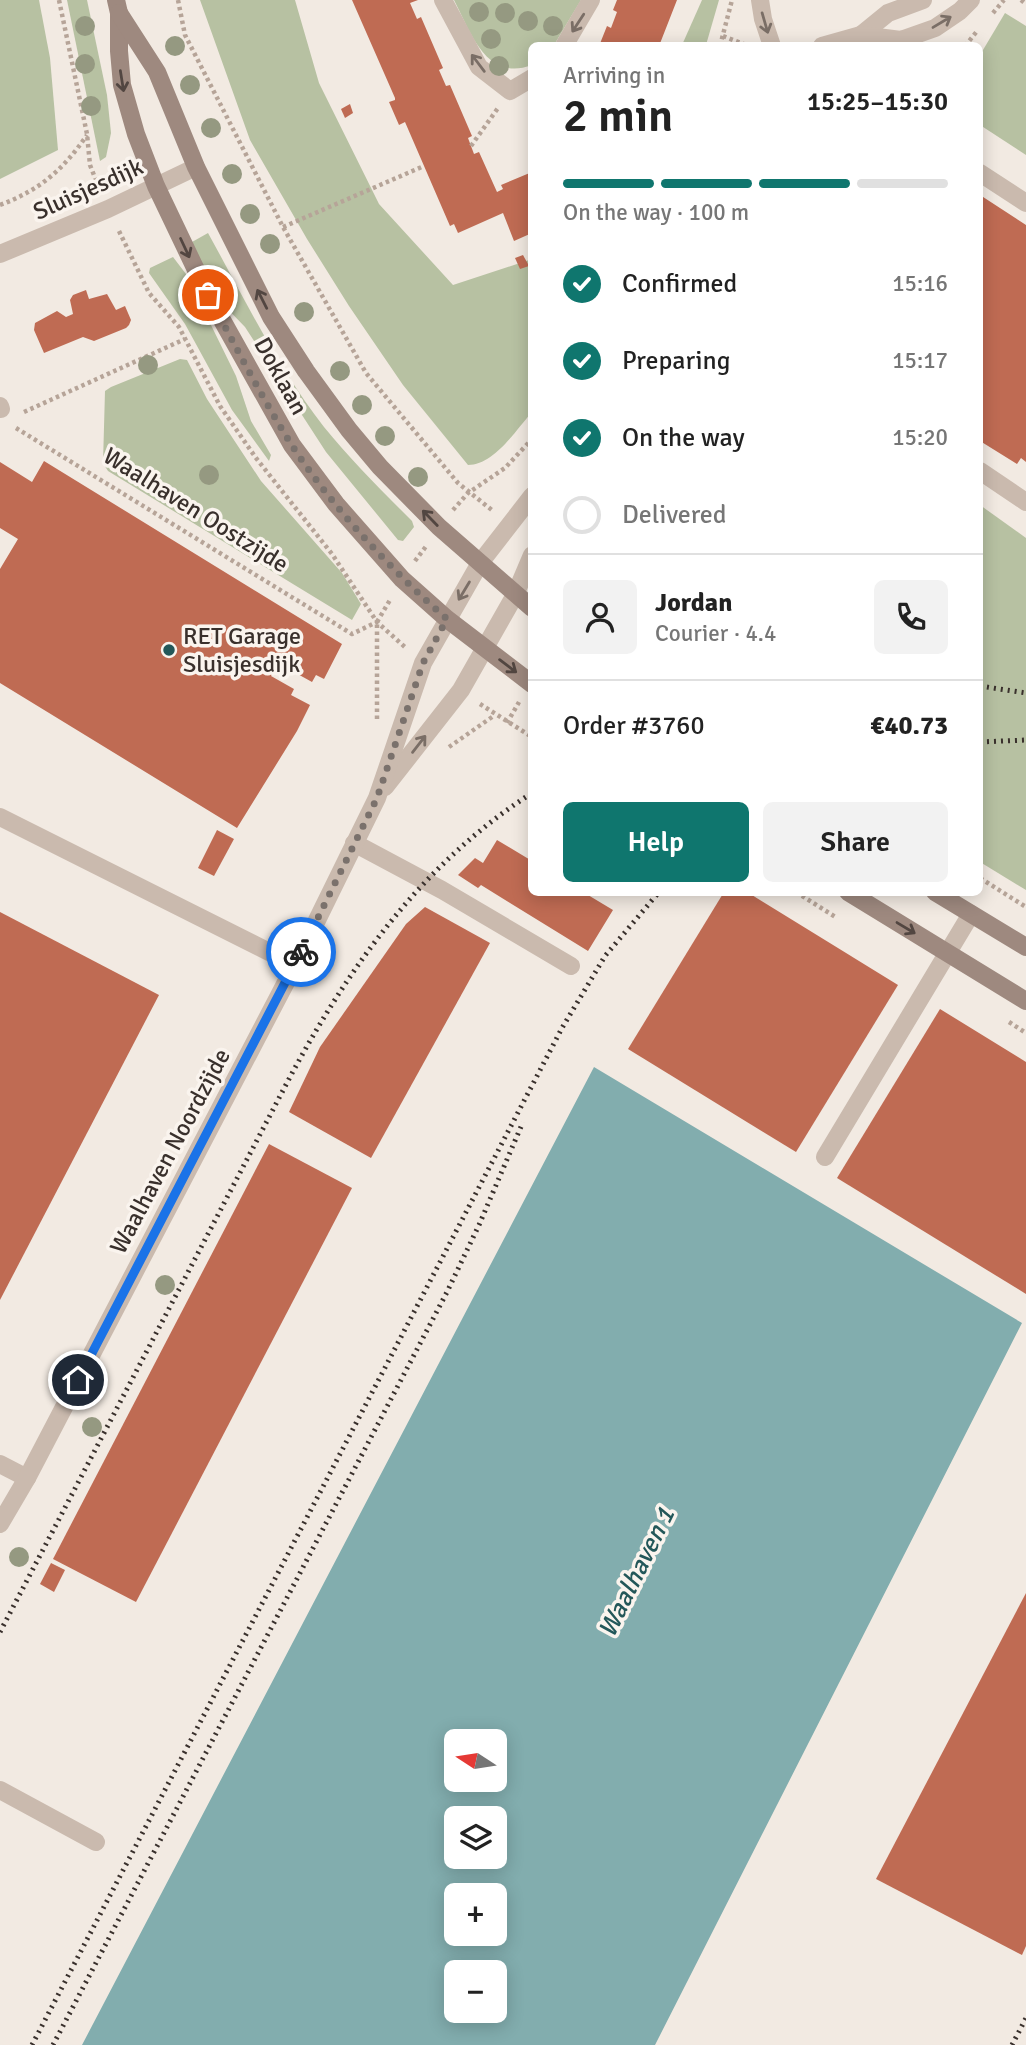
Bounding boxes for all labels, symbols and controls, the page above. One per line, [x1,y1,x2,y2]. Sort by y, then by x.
one-way arrow [759,11,772,34]
one-way arrow [571,13,585,32]
one-way arrow [932,15,952,29]
one-way arrow [471,53,486,72]
text: Arriving in [563,61,665,90]
one-way arrow [116,69,129,91]
text: 15:25–15:30 [807,86,948,118]
text: 2 min [563,88,673,144]
street label: Sluisjesdijk [28,151,148,227]
text: On the way · 100 m [563,198,749,227]
one-way arrow [179,236,192,258]
pin [178,265,238,325]
icon: check [563,265,601,303]
text: Confirmed [622,268,737,300]
text: 15:16 [892,269,948,298]
icon: bag [189,276,227,314]
one-way arrow [255,289,269,310]
street label: Doklaan [247,332,315,420]
icon: check [563,342,601,380]
text: Preparing [622,345,730,377]
text: 15:17 [892,346,948,375]
icon: check [563,419,601,457]
text: On the way [622,422,745,454]
text: 15:20 [892,423,948,452]
street label: Waalhaven Oostzijde [98,441,294,579]
text: Delivered [622,499,727,531]
one-way arrow [421,510,438,527]
button: person [563,580,637,654]
button: phone [874,580,948,654]
one-way arrow [456,581,470,601]
text: Jordan [655,587,732,619]
text: Courier · 4.4 [655,619,776,648]
place label: RET Garage Sluisjesdijk [183,621,301,679]
marker: RET Garage Sluisjesdijk [161,642,177,658]
one-way arrow [499,659,517,674]
text: Order #3760 [563,710,704,742]
text: €40.73 [870,710,948,742]
one-way arrow [411,736,426,754]
button: Help [563,802,749,882]
button: Share [763,802,948,882]
courier [266,917,336,987]
one-way arrow [895,921,915,935]
icon: bike [282,933,320,971]
street label: Waalhaven Noordzijde [103,1043,237,1259]
pin [48,1350,108,1410]
icon: home [59,1361,97,1399]
water label: Waalhaven 1 [592,1502,682,1643]
north arrow [444,1729,508,1792]
map controls [444,1729,507,2023]
button: layers [444,1806,507,1869]
button: + [444,1883,507,1946]
button: − [444,1960,507,2023]

